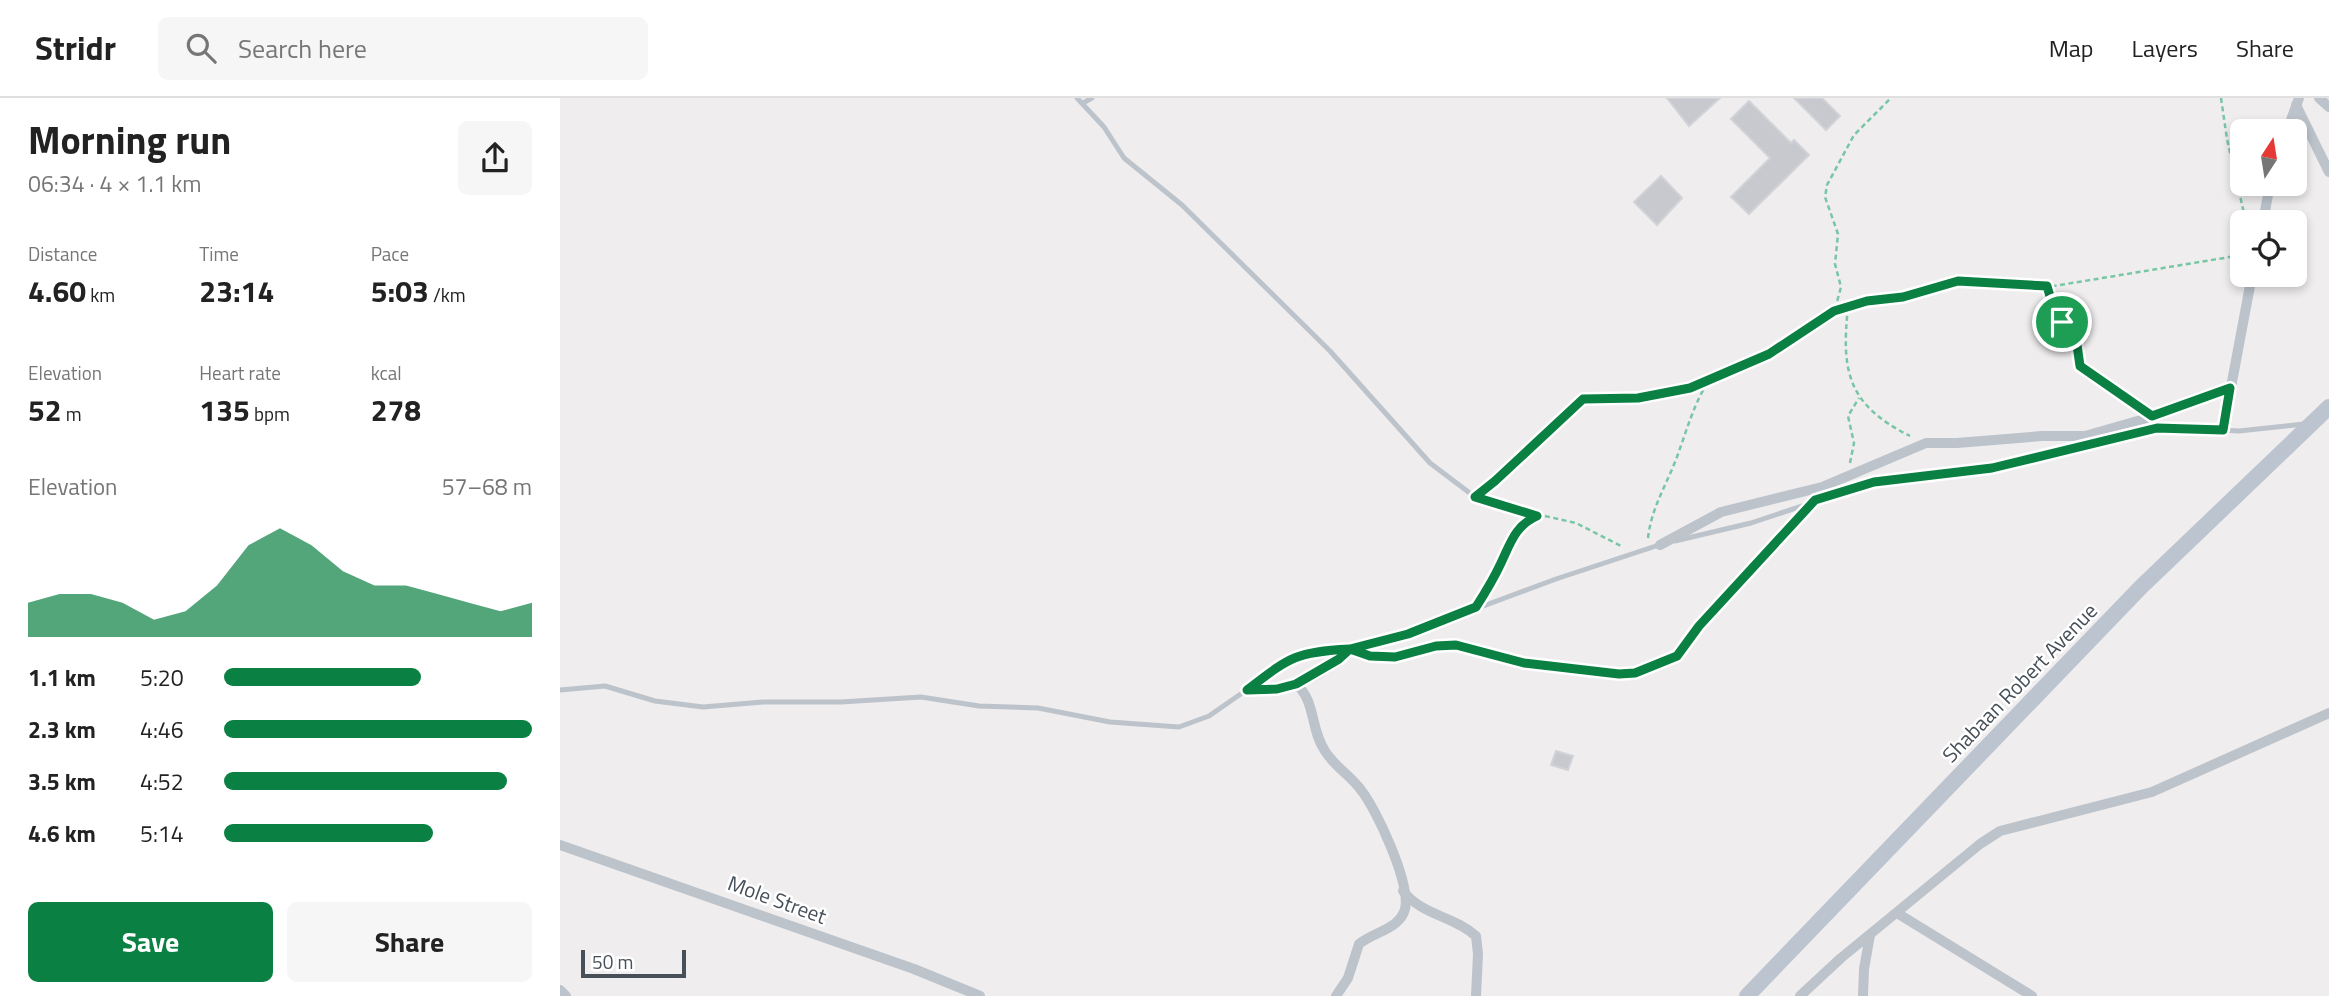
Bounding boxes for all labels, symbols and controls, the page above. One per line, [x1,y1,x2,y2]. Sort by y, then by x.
search box [158,17,648,80]
text: Stridr [35,23,116,73]
icon: search [182,29,220,67]
text: Search here [238,29,367,68]
text: Map [2049,30,2094,66]
text: Layers [2132,30,2198,66]
text: Share [2236,30,2294,66]
text: Morning run [28,111,231,169]
north arrow [2230,119,2306,196]
map controls [2230,119,2307,287]
button: share [458,121,532,195]
text: 06:34 · 4 × 1.1 km [28,166,202,201]
button: locate [2230,210,2307,287]
text: Distance [28,239,97,268]
text: Time [199,239,239,268]
text: Pace [371,239,409,268]
text: 4.60 [28,268,86,314]
text: 23:14 [199,268,274,314]
text: 5:03 [371,268,429,314]
text: km [86,280,115,309]
text: /km [429,280,466,309]
pin [2032,292,2092,352]
icon: arrive [2043,303,2081,341]
text: Elevation [28,358,102,387]
text: Heart rate [199,358,281,387]
text: kcal [371,358,402,387]
text: 52 [28,387,62,433]
text: 135 [199,387,250,433]
text: 278 [371,387,421,433]
text: m [62,399,82,428]
text: bpm [250,399,290,428]
text: Elevation [28,469,117,504]
text: 57–68 m [442,469,532,504]
street label: Shabaan Robert Avenue [1934,595,2104,770]
text: 1.1 km [28,660,96,695]
text: 5:20 [140,660,184,695]
text: 2.3 km [28,712,96,747]
text: 4:46 [140,712,184,747]
text: 3.5 km [28,764,96,799]
text: 4:52 [140,764,184,799]
text: 4.6 km [28,816,96,851]
text: 5:14 [140,816,184,851]
street label: Mole Street [724,866,832,932]
button: Save [28,902,273,982]
button: Share [287,902,532,982]
scale bar [581,947,686,979]
text: 50 m [592,947,633,976]

